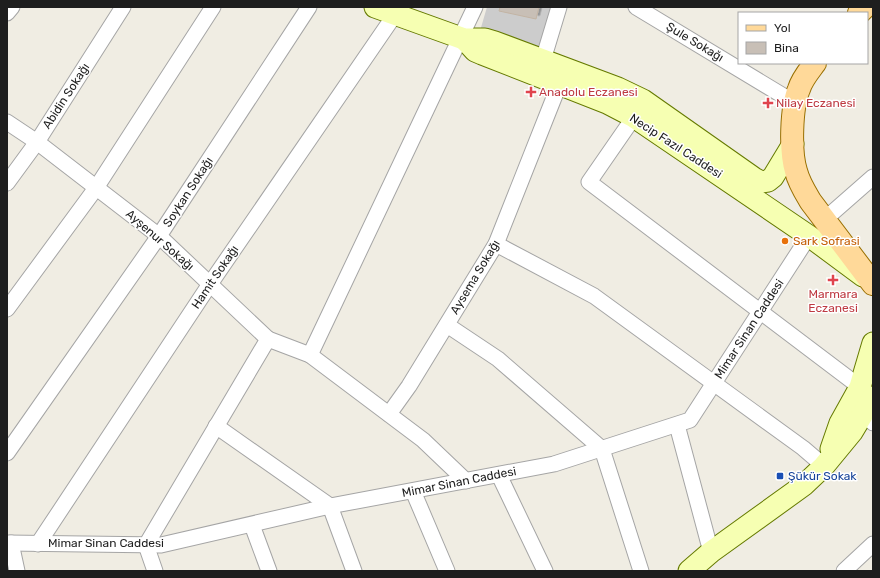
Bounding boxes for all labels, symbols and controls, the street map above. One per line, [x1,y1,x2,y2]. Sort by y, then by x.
legend [738,12,868,64]
street label: Şule Sokağı [664,19,726,65]
text: Yol [774,21,791,35]
text: Bina [774,41,799,55]
street label: Abidin Sokağı [40,60,92,131]
place label: Anadolu Eczanesi [539,85,638,99]
marker: Anadolu Eczanesi [526,87,536,97]
place label: Nilay Eczanesi [776,96,856,110]
marker: Nilay Eczanesi [763,98,773,108]
street label: Necip Fazıl Caddesi [627,111,725,181]
street label: Soykan Sokağı [160,154,216,230]
street label: Ayşenur Sokağı [123,207,197,273]
place label: Sark Sofrasi [793,234,860,248]
marker: Sark Sofrasi [780,236,790,246]
street label: Aysema Sokağı [447,237,503,317]
street label: Hamit Sokağı [189,243,241,311]
marker: Marmara Eczanesi [828,275,838,285]
street label: Mimar Sinan Caddesi [712,276,787,381]
place label: Marmara Eczanesi [808,287,858,315]
street label: Mimar Sinan Caddesi [401,464,517,500]
place label: Şükür Sokak [788,469,857,483]
marker: Şükür Sokak [775,471,785,481]
street label: Mimar Sinan Caddesi [48,536,164,550]

